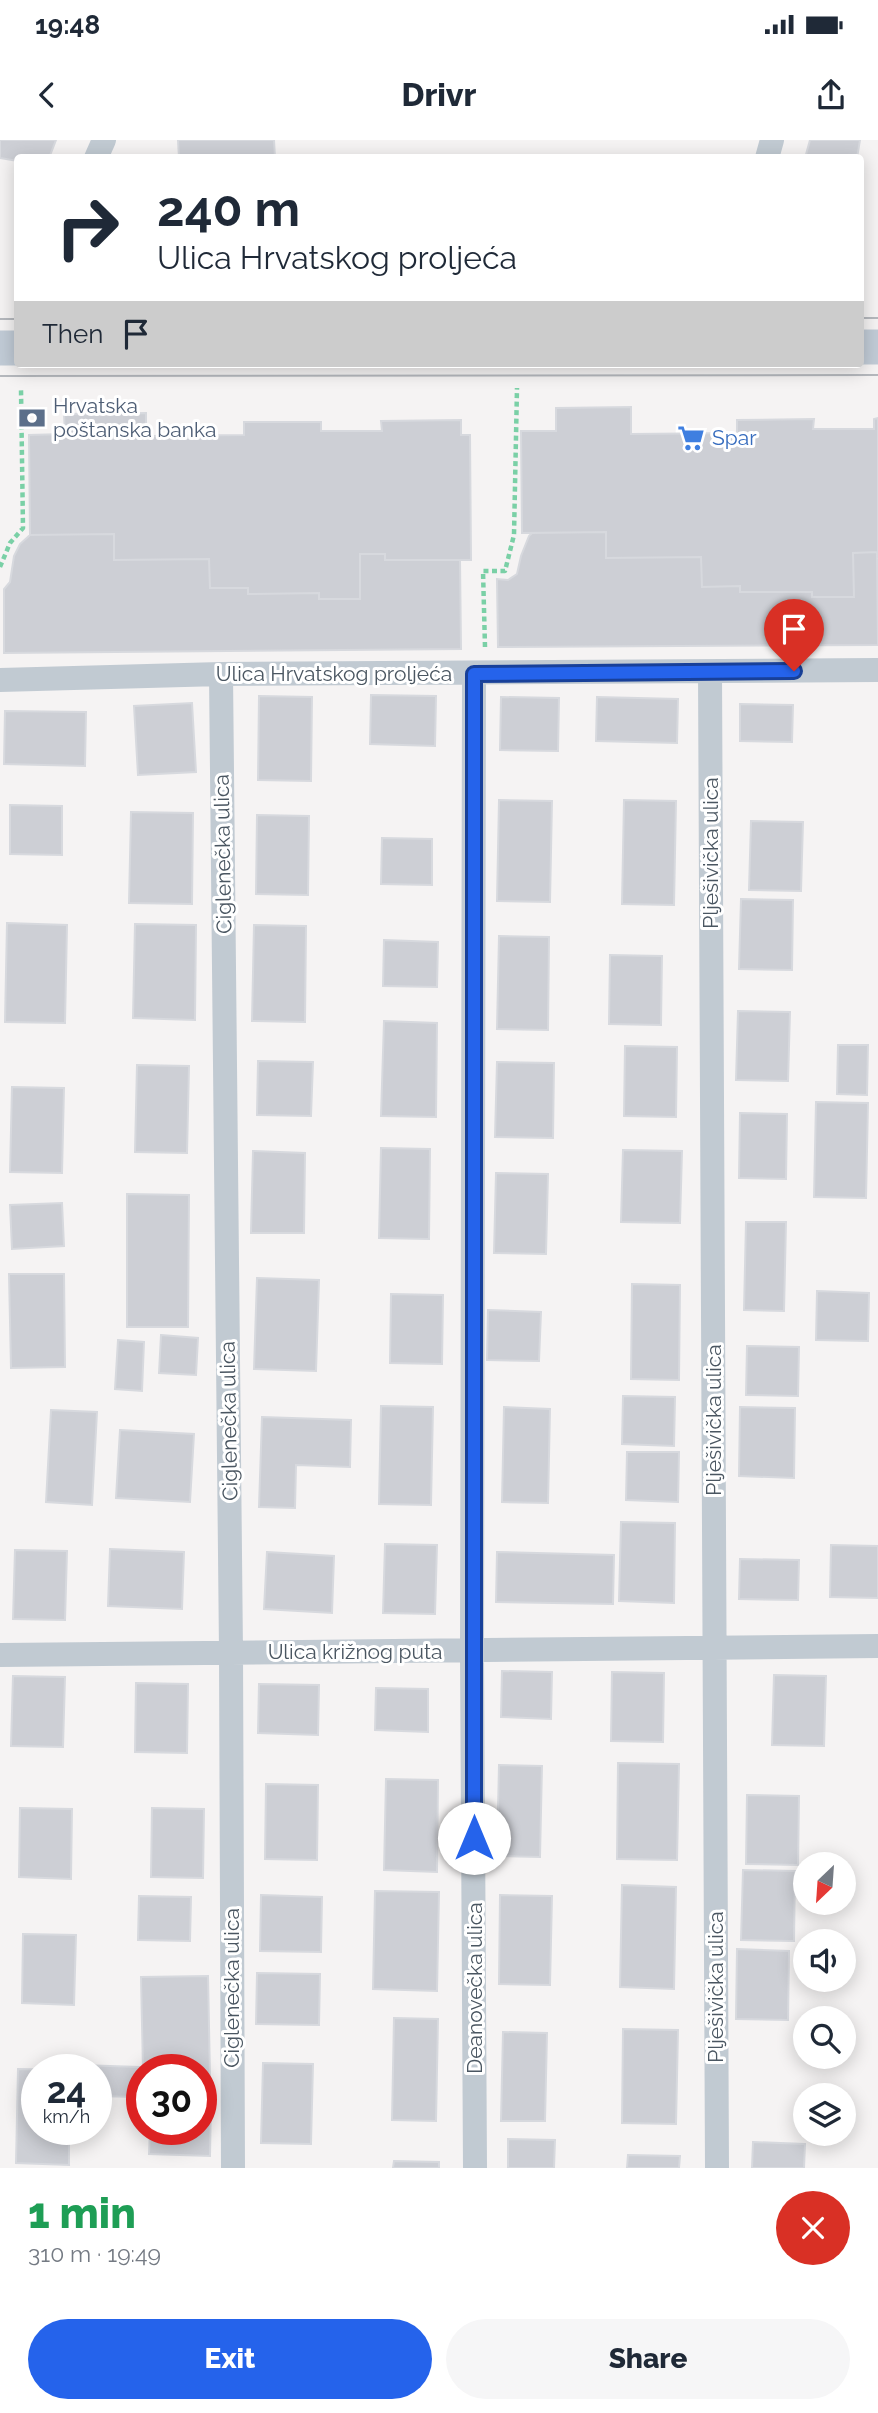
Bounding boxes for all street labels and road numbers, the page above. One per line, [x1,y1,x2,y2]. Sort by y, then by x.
street label: Ulica Hrvatskog proljeća [216,661,452,686]
street label: Ciglenečka ulica [209,774,236,934]
street label: Plješivička ulica [698,777,723,929]
street label: Ciglenečka ulica [215,1341,242,1501]
street label: Plješivička ulica [701,1344,726,1496]
street label: Ulica križnog puta [268,1639,442,1664]
street label: Deanovečka ulica [462,1902,487,2074]
street label: Ciglenečka ulica [219,1908,244,2068]
street label: Plješivička ulica [703,1911,728,2063]

